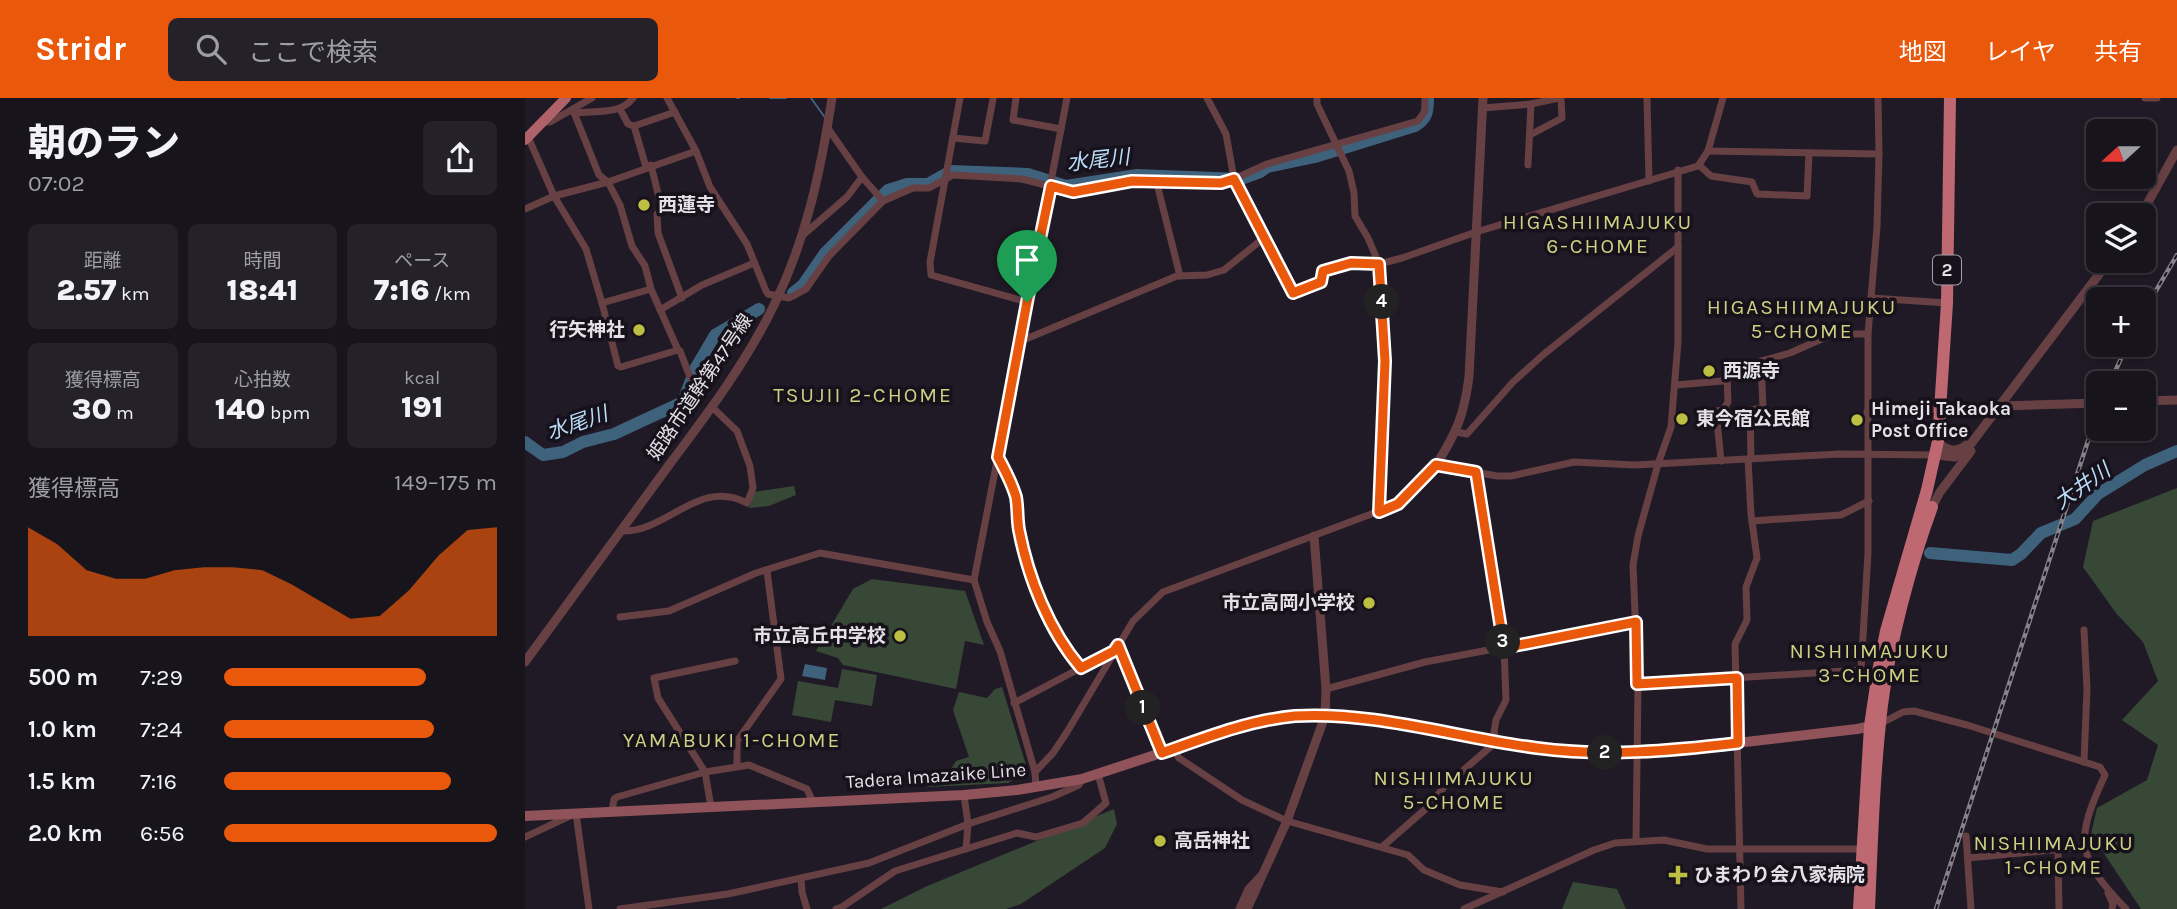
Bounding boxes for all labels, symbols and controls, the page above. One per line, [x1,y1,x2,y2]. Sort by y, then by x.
search box [168,18,658,81]
text: Stridr [35,30,126,68]
icon: search [192,30,230,68]
text: ここで検索 [248,37,378,68]
text: 地図 [1899,38,1947,66]
text: レイヤ [1985,38,2056,66]
text: 共有 [2094,38,2142,66]
north arrow [2086,119,2156,189]
map controls [2086,119,2156,441]
text: 朝のラン [28,121,180,166]
button: share [423,121,497,195]
water label: 水尾川 [1065,145,1133,175]
text: 07:02 [28,170,85,197]
place label: 西蓮寺 [658,194,715,216]
marker: 西蓮寺 [636,197,652,213]
button: layers [2086,203,2156,273]
district label: HIGASHIIMAJUKU 6-CHOME [1503,210,1693,258]
pin [997,230,1057,302]
icon: arrive [1008,241,1046,279]
text: 距離 [84,250,122,272]
text: 時間 [243,250,282,272]
text: ペース [394,250,450,272]
road number: 2 [1933,256,1961,285]
text: 2.57 [56,272,117,308]
text: 18:41 [227,272,298,308]
text: 7:16 [374,272,430,308]
text: km [117,283,150,305]
text: /km [430,283,471,305]
pin: 4 [1365,284,1399,320]
button: + [2086,287,2156,357]
text: 4 [1376,290,1387,312]
district label: HIGASHIIMAJUKU 5-CHOME [1707,295,1897,343]
street label: 姫路市道幹第47号線 [643,310,757,464]
place label: 行矢神社 [549,319,625,341]
marker: 行矢神社 [631,322,647,338]
place label: 西源寺 [1723,360,1780,382]
marker: 西源寺 [1701,363,1717,379]
text: kcal [404,367,440,389]
text: 獲得標高 [65,369,141,391]
text: 心拍数 [234,369,291,391]
button: − [2086,371,2156,441]
district label: TSUJII 2-CHOME [773,383,953,407]
text: 191 [401,389,443,425]
text: 30 [72,391,112,427]
text: 140 [215,391,266,427]
place label: Himeji Takaoka Post Office [1871,398,2011,442]
water label: 水尾川 [543,401,613,445]
text: m [112,402,134,424]
text: bpm [266,402,310,424]
place label: 東今宿公民館 [1696,408,1810,430]
marker: 東今宿公民館 [1674,411,1690,427]
marker: Himeji Takaoka Post Office [1849,412,1865,428]
water label: 大井川 [2049,457,2116,514]
text: 149–175 m [394,469,497,496]
text: 獲得標高 [28,475,120,502]
place label: 市立高岡小学校 [1222,592,1355,614]
marker: 市立高岡小学校 [1361,595,1377,611]
pin: 3 [1485,624,1521,660]
place label: 市立高丘中学校 [753,625,886,647]
marker: 市立高丘中学校 [892,628,908,644]
text: 3 [1497,630,1508,652]
district label: NISHIIMAJUKU 3-CHOME [1789,639,1951,687]
text: 500 m [28,664,98,691]
text: 7:29 [140,664,183,691]
pin: 1 [1125,690,1161,726]
text: 1 [1139,696,1146,718]
text: 1.0 km [28,716,97,743]
text: 7:24 [140,716,182,743]
district label: YAMABUKI 1-CHOME [623,728,841,752]
pin: 2 [1587,736,1623,770]
text: 2 [1599,741,1610,763]
street label: Tadera Imazaike Line [845,759,1027,793]
district label: NISHIIMAJUKU 5-CHOME [1373,766,1535,814]
text: 1.5 km [28,768,96,795]
text: 7:16 [140,768,177,795]
text: 2.0 km [28,820,103,847]
text: 6:56 [140,820,185,847]
place label: 高岳神社 [1174,830,1250,852]
district label: NISHIIMAJUKU 1-CHOME [1973,831,2135,879]
marker: 高岳神社 [1152,833,1168,849]
place label: ひまわり会八家病院 [1694,864,1865,886]
marker: ひまわり会八家病院 [1668,865,1688,885]

